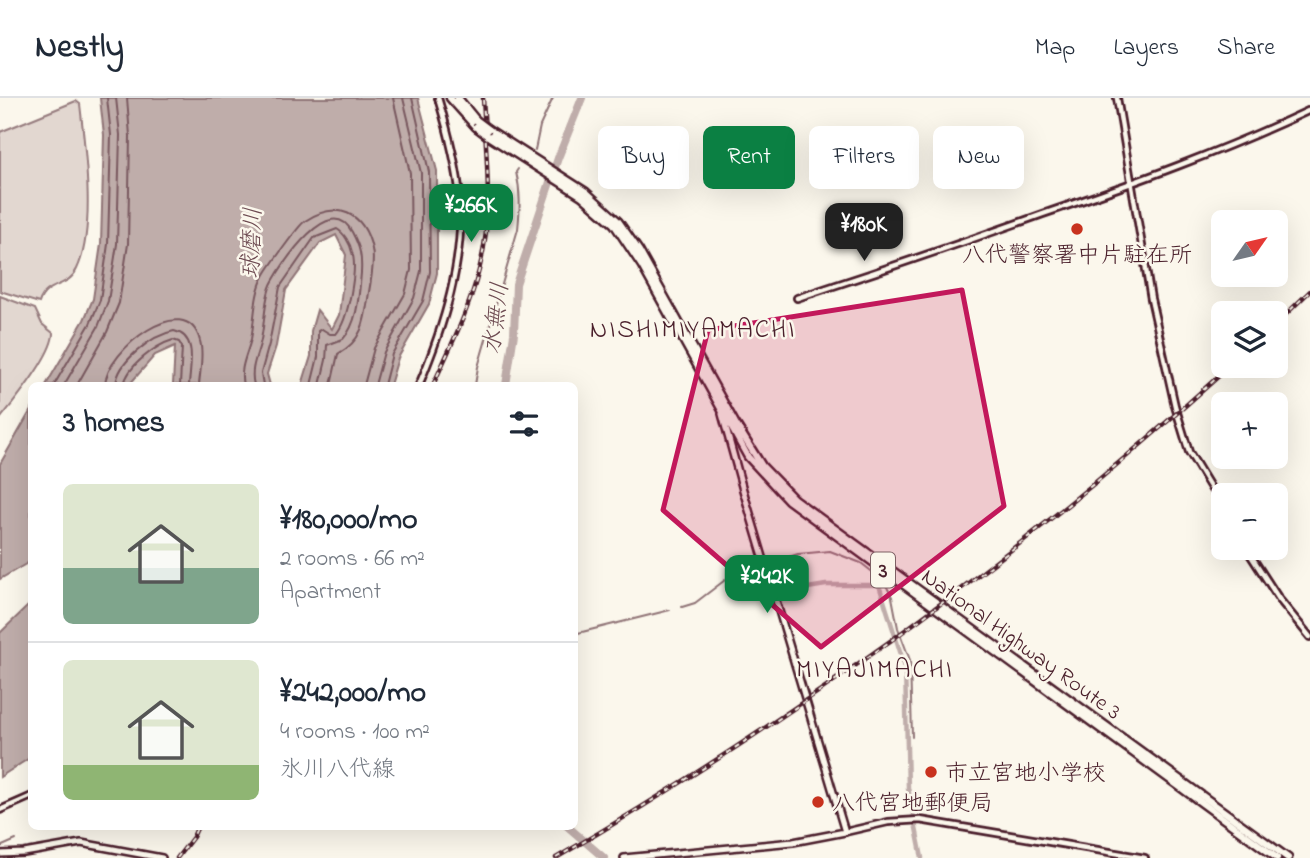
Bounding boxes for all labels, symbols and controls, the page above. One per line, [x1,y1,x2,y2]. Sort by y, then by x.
text: Nestly [35,24,124,72]
text: Map [1035,31,1075,66]
text: Layers [1113,31,1179,66]
text: Share [1217,31,1275,66]
chip: Buy [598,126,689,189]
chip: Rent [703,126,795,189]
chip: Filters [809,126,919,189]
chip: New [933,126,1024,189]
pin: ¥266K [422,184,520,244]
text: ¥266K [445,190,497,223]
pin: ¥180K [815,204,913,263]
water label: 球磨川 [235,206,272,280]
text: ¥180K [841,209,887,242]
north arrow [1211,210,1288,287]
map controls [1211,210,1288,560]
marker: 八代警察署中片駐在所 [1069,221,1085,237]
place label: 八代警察署中片駐在所 [962,240,1192,273]
water label: 水無川 [476,280,519,356]
button: layers [1211,301,1288,378]
district label: NISHIMIYAMACHI [590,312,796,350]
button: + [1211,392,1288,469]
text: 3 homes [63,402,165,446]
icon: filters [505,405,543,443]
button: − [1211,483,1288,560]
text: ¥180,000/mo [280,499,418,543]
icon: home [119,512,203,596]
text: 2 rooms · 66 m² [280,543,425,576]
road number: 3 [871,552,895,588]
pin: ¥242K [718,556,816,615]
text: ¥242K [741,561,793,594]
street label: National Highway Route 3 [913,561,1127,731]
text: Apartment [280,576,381,609]
district label: MIYAJIMACHI [796,652,954,690]
text: ¥242,000/mo [280,672,426,716]
icon: home [119,688,203,772]
text: 4 rooms · 100 m² [280,716,430,749]
text: 氷川八代線 [280,754,395,787]
place label: 市立宮地小学校 [945,758,1106,791]
marker: 市立宮地小学校 [923,764,939,780]
place label: 八代宮地郵便局 [832,788,993,821]
marker: 八代宮地郵便局 [810,794,826,810]

